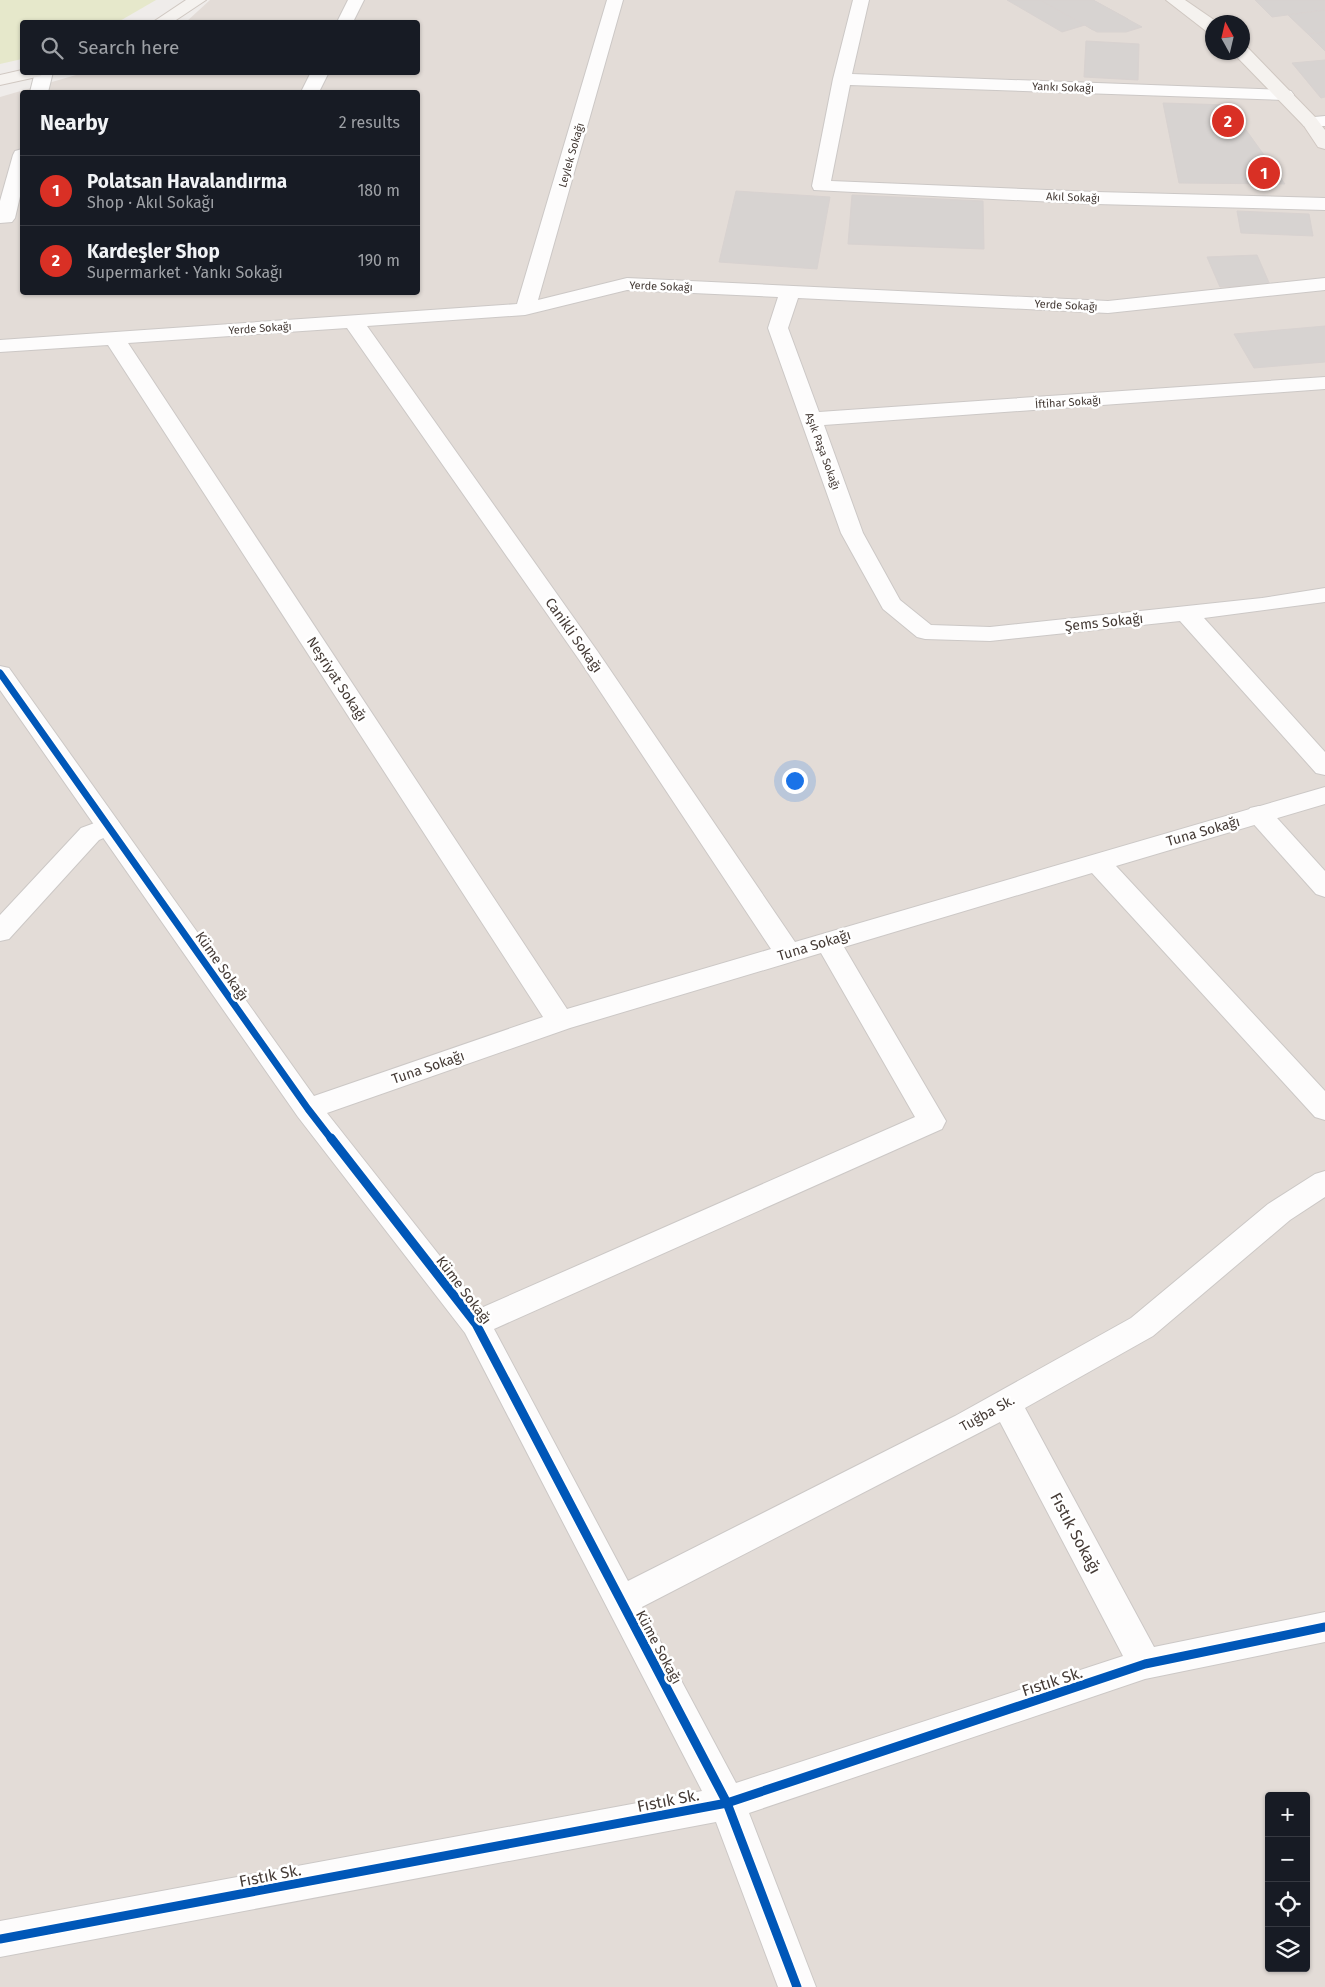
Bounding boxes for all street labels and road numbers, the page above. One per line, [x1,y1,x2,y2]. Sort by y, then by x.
street label: Yankı Sokağı [1032,80,1094,95]
street label: Leylek Sokağı [556,121,587,189]
street label: Akıl Sokağı [1046,190,1100,205]
street label: Yerde Sokağı [629,279,693,294]
street label: Yerde Sokağı [1034,297,1098,314]
street label: Yerde Sokağı [228,320,292,337]
street label: İftihar Sokağı [1034,393,1102,411]
street label: Aşık Paşa Sokağı [803,411,843,492]
street label: Canikli Sokağı [541,594,606,676]
street label: Şems Sokağı [1064,610,1144,635]
street label: Neşriyat Sokağı [303,634,370,725]
street label: Tuna Sokağı [1164,813,1242,850]
street label: Tuna Sokağı [775,926,853,965]
street label: Küme Sokağı [191,928,252,1004]
street label: Tuna Sokağı [390,1047,467,1088]
street label: Küme Sokağı [432,1253,495,1328]
street label: Tuğba Sk. [957,1392,1018,1435]
street label: Fıstık Sokağı [1046,1489,1105,1577]
street label: Küme Sokağı [632,1607,685,1687]
street label: Fıstık Sk. [1019,1663,1085,1700]
street label: Fıstık Sk. [635,1785,701,1816]
street label: Fıstık Sk. [237,1860,303,1891]

